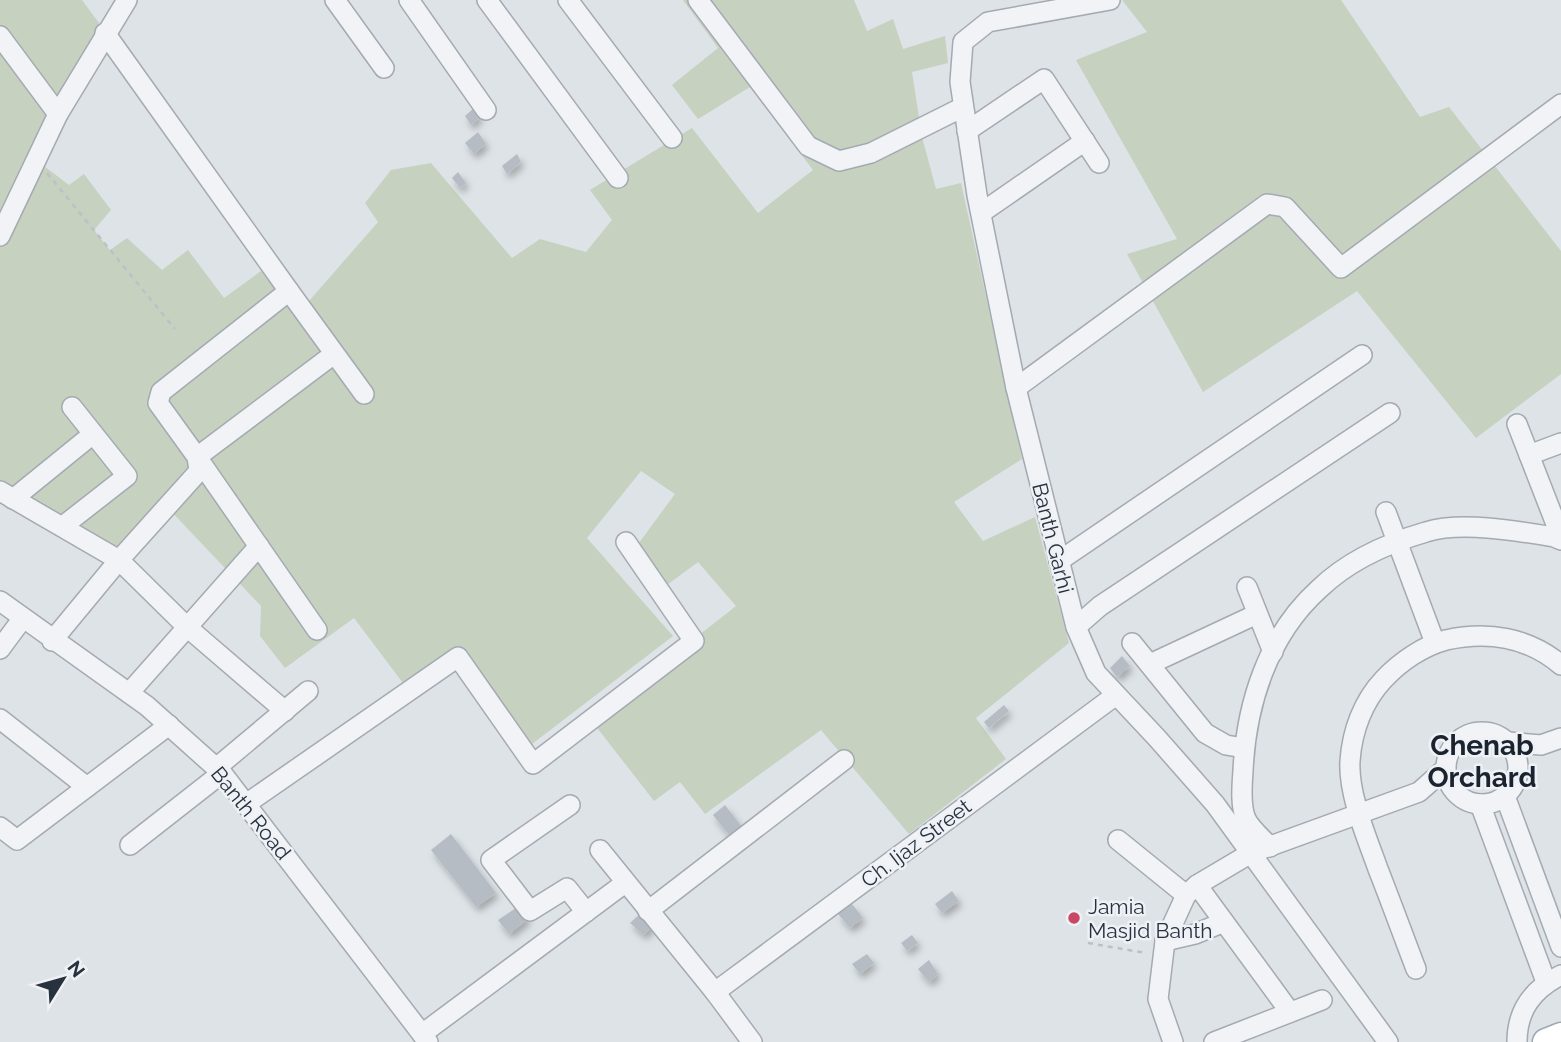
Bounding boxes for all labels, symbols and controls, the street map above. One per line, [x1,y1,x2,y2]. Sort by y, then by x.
street label: Banth Garhi [1027,480,1079,596]
district label: Chenab Orchard [1427,729,1537,794]
street label: Banth Road [206,761,296,865]
street label: Ch. Ijaz Street [856,794,976,892]
place label: Jamia Masjid Banth [1088,894,1212,943]
marker: Jamia Masjid Banth [1066,910,1082,926]
north arrow [28,944,98,1014]
text: N [63,956,90,981]

